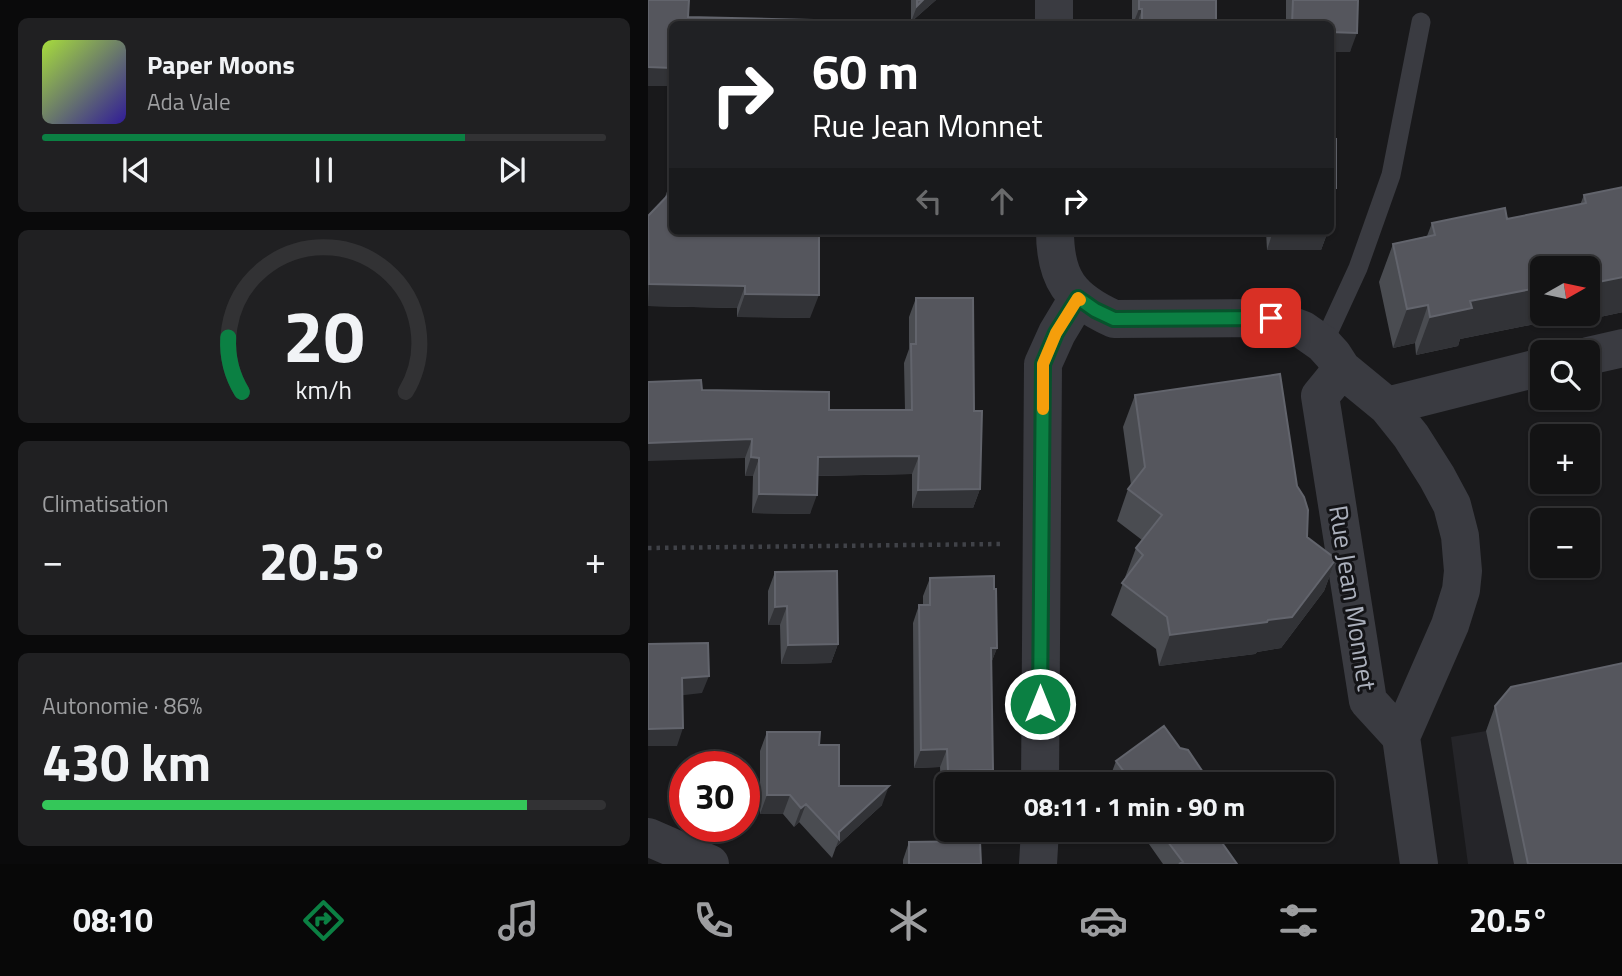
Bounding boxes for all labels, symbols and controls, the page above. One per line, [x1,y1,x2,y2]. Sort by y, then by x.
text: 60 m [812,33,919,108]
text: Paper Moons [147,45,295,84]
icon: right [697,49,788,140]
text: Ada Vale [147,84,231,119]
text: Rue Jean Monnet [812,101,1043,149]
icon: previous [117,151,155,189]
icon: pause [305,151,343,189]
icon: next [493,151,531,189]
icon: left [910,182,948,220]
icon: ahead [983,182,1021,220]
icon: right [1056,182,1094,220]
north arrow [1530,256,1600,326]
map controls [1530,256,1600,578]
text: 20 [283,281,365,391]
pin [1241,288,1301,348]
icon: arrive [1252,299,1290,337]
button: search [1530,340,1600,410]
text: km/h [296,371,352,409]
button: + [1530,424,1600,494]
text: Climatisation [42,486,169,521]
street label: Rue Jean Monnet [1319,502,1387,694]
button: − [1530,508,1600,578]
text: 20.5° [259,521,389,600]
text: − [42,531,63,589]
text: + [585,531,606,589]
position arrow [1003,667,1077,741]
text: Autonomie · 86% [42,688,202,723]
text: 430 km [42,722,211,801]
speed limit sign: 30 [669,751,760,842]
text: 08:11 · 1 min · 90 m [1024,787,1245,826]
text: 08:10 [73,896,153,944]
icon: directions [299,896,348,945]
icon: music [494,896,543,945]
icon: phone [689,896,738,945]
icon: climate [884,896,933,945]
icon: car [1079,896,1128,945]
icon: filters [1274,896,1323,945]
text: 20.5° [1469,896,1549,944]

